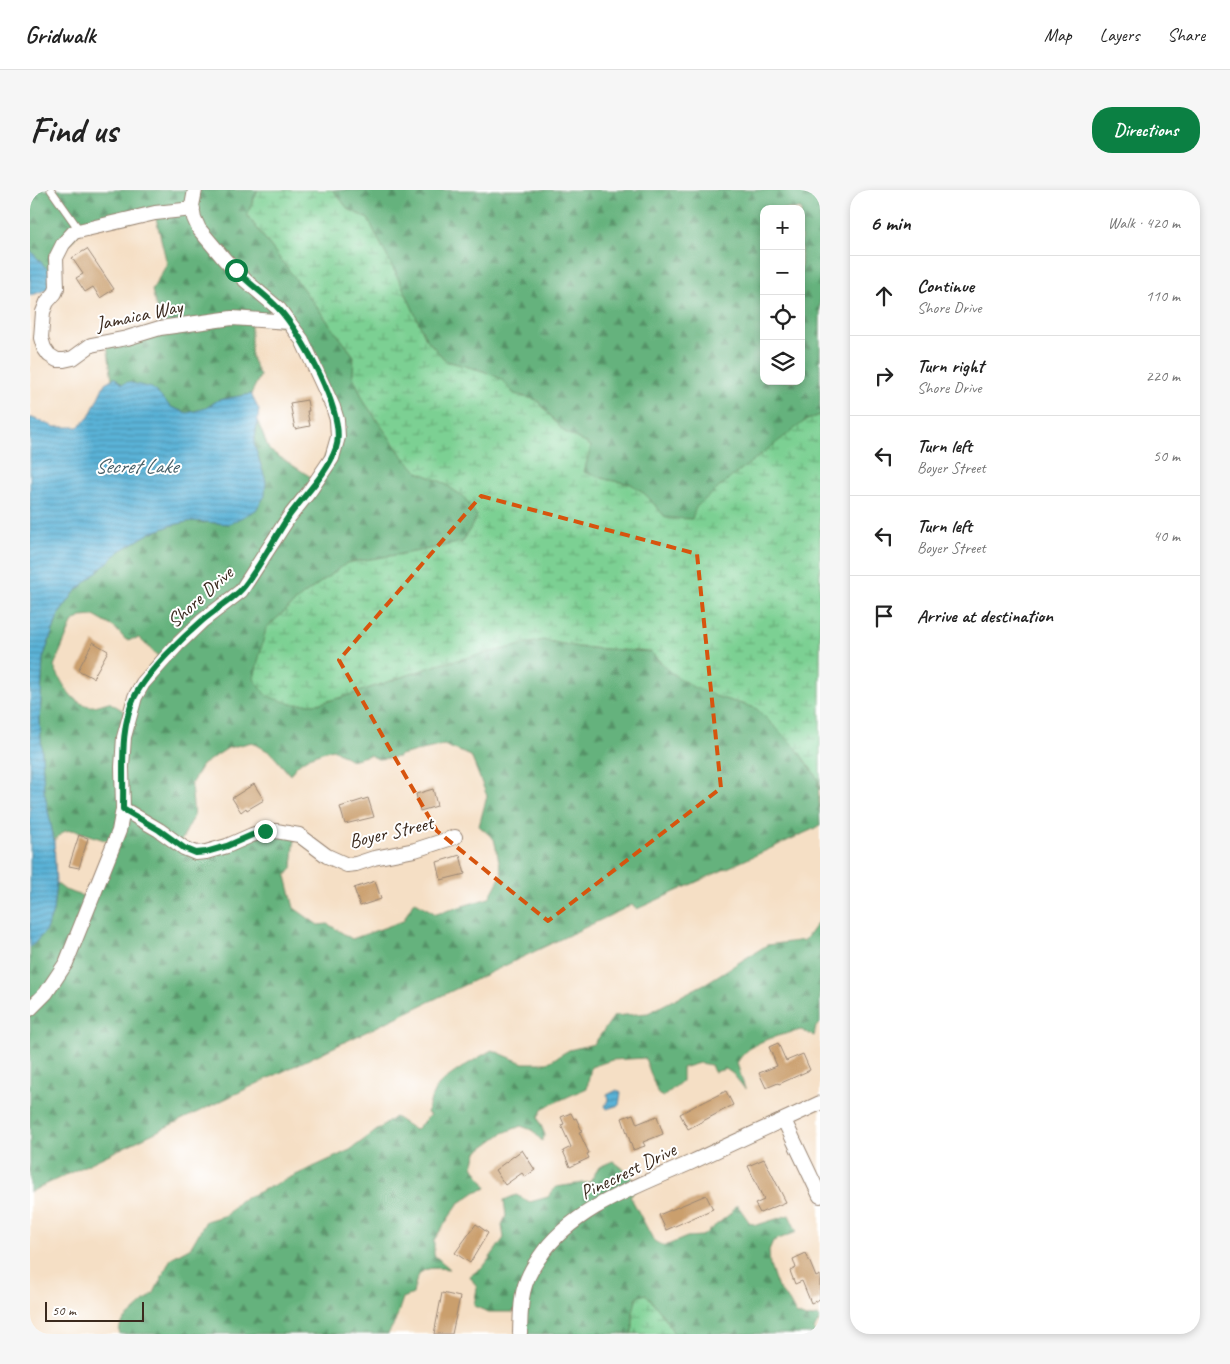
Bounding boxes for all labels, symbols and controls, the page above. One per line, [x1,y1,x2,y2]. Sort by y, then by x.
text: Gridwalk [25,20,95,50]
text: Map [1044,24,1072,46]
text: Layers [1100,24,1139,46]
text: Share [1167,24,1205,46]
button: Directions [1092,107,1200,153]
text: Find us [30,108,117,153]
map controls [760,205,805,385]
button: + [760,205,805,250]
text: 6 min [870,210,911,236]
text: Walk · 420 m [1108,213,1180,233]
button: − [760,250,805,295]
route start [225,259,248,282]
text: Continue [917,274,974,298]
icon: ahead [870,282,898,310]
text: 110 m [1146,286,1180,306]
street label: Jamaica Way [93,293,187,337]
button: locate [760,295,805,340]
text: Shore Drive [917,298,982,318]
button: layers [760,340,805,385]
text: Turn right [917,354,984,378]
icon: right [870,362,898,390]
text: 220 m [1146,366,1180,386]
text: Shore Drive [917,378,982,398]
text: Turn left [917,434,972,458]
icon: left [870,442,898,470]
text: 50 m [1153,446,1180,466]
water label: Secret Lake [95,453,181,479]
text: Boyer Street [917,458,986,478]
text: Turn left [917,514,972,538]
icon: left [870,522,898,550]
text: 40 m [1153,526,1180,546]
text: Boyer Street [917,538,986,558]
street label: Shore Drive [162,560,239,633]
icon: arrive [870,602,898,630]
text: Arrive at destination [917,604,1053,628]
street label: Boyer Street [346,810,438,854]
route end [254,820,277,843]
street label: Pinecrest Drive [576,1136,681,1205]
scale bar [45,1299,144,1322]
text: 50 m [52,1302,76,1319]

